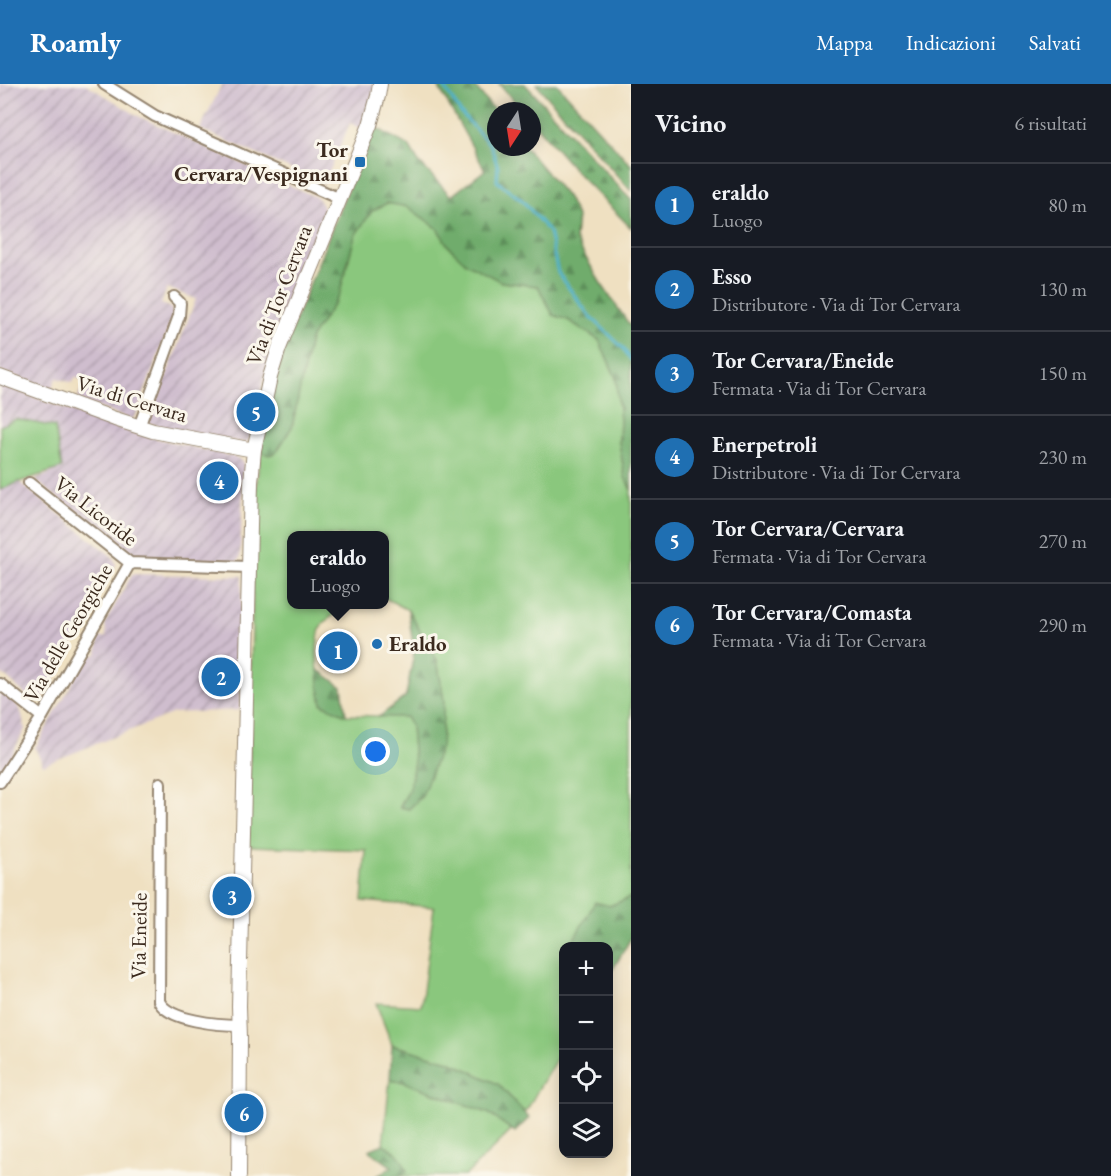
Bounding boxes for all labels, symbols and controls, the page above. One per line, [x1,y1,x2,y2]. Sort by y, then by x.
text: Roamly [30,24,121,60]
text: Mappa [816,29,873,56]
text: Indicazioni [906,29,996,56]
text: Salvati [1029,29,1081,56]
north arrow [487,102,541,156]
text: Vicino [655,106,726,140]
text: 6 risultati [1015,110,1087,136]
place label: Tor Cervara/Vespignani [174,136,348,187]
marker: Tor Cervara/Vespignani [353,155,367,169]
text: eraldo [712,178,769,207]
text: 1 [669,192,680,218]
text: 80 m [1048,192,1087,218]
text: Luogo [712,207,763,233]
street label: Via di Tor Cervara [239,220,318,369]
text: Esso [712,262,752,291]
text: 2 [669,276,680,302]
text: 130 m [1039,276,1087,302]
text: Distributore · Via di Tor Cervara [712,291,960,317]
text: Tor Cervara/Eneide [712,346,894,375]
text: 3 [669,360,680,386]
text: 150 m [1039,360,1087,386]
street label: Via di Cervara [74,369,191,428]
text: Fermata · Via di Tor Cervara [712,375,927,401]
pin: 5 [236,390,276,434]
text: Enerpetroli [712,430,817,459]
text: 4 [669,444,680,470]
text: 230 m [1039,444,1087,470]
pin: 4 [200,458,238,504]
text: Distributore · Via di Tor Cervara [712,459,960,485]
street label: Via Licoride [49,470,143,552]
text: Tor Cervara/Cervara [712,514,904,543]
text: 5 [669,528,680,554]
text: 270 m [1039,528,1087,554]
popup [287,531,389,609]
text: eraldo [310,543,366,572]
text: Fermata · Via di Tor Cervara [712,543,927,569]
street label: Via delle Georgiche [17,559,118,707]
text: Luogo [310,572,360,598]
text: Tor Cervara/Comasta [712,598,912,627]
text: 6 [669,612,680,638]
text: 290 m [1039,612,1087,638]
text: Fermata · Via di Tor Cervara [712,627,927,653]
pin: 1 [318,628,358,674]
place label: Eraldo [389,630,447,657]
marker: Eraldo [370,637,384,651]
pin: 2 [202,654,240,700]
your location [361,737,390,766]
pin: 3 [212,874,252,918]
street label: Via Eneide [124,893,153,979]
map controls [559,942,613,1158]
button: + [559,942,613,996]
button: − [559,996,613,1050]
button: locate [559,1050,613,1104]
pin: 6 [224,1090,264,1136]
button: layers [559,1104,613,1158]

